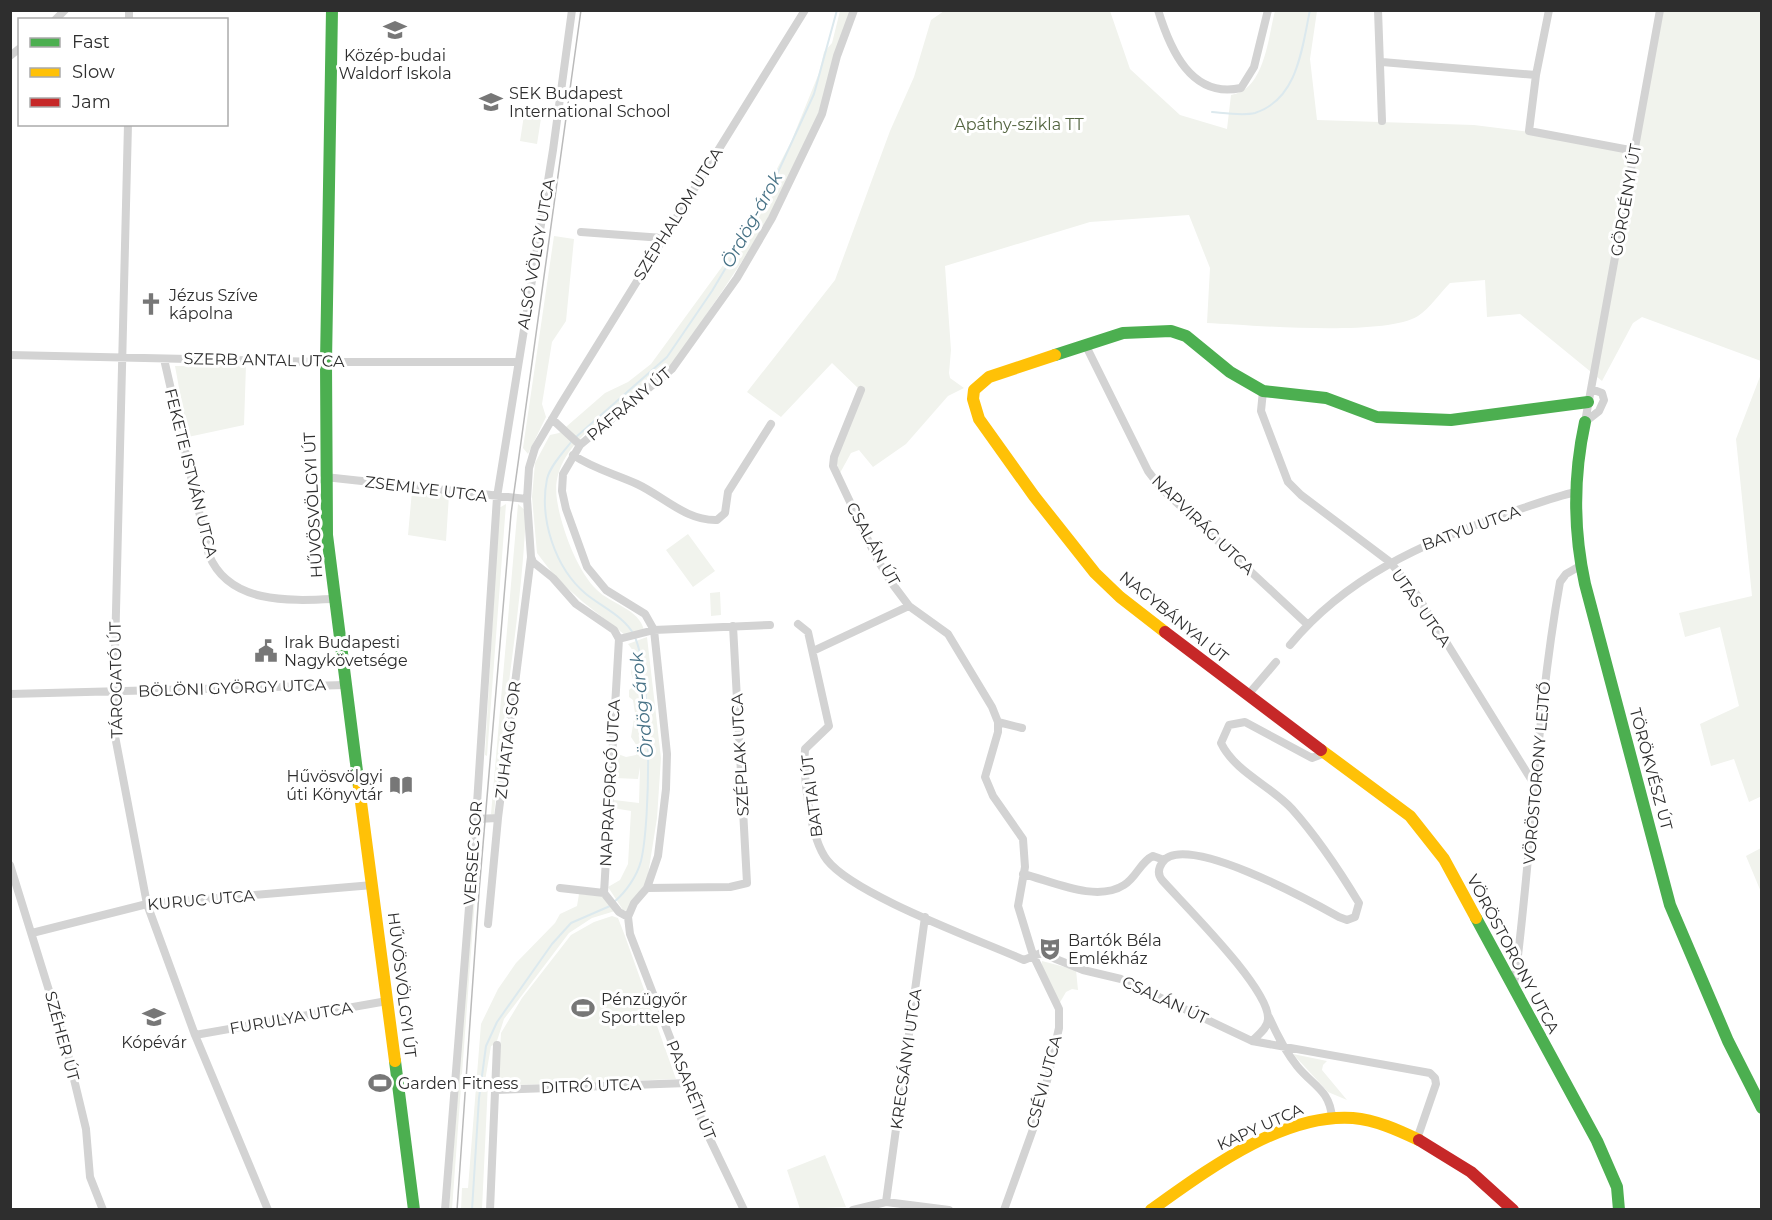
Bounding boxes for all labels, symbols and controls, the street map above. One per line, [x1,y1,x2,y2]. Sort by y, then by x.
school or university icon: Közép-budai Waldorf Iskola [382,17,408,43]
legend [18,18,228,126]
text: Fast [72,31,110,53]
place label: Közép-budai Waldorf Iskola [338,46,452,83]
text: Slow [72,61,115,83]
place label: SEK Budapest International School [509,84,671,121]
school or university icon: SEK Budapest International School [478,89,504,115]
text: Jam [71,91,111,113]
park label: Apáthy-szikla TT [954,115,1085,134]
street label: GÖRGÉNYI ÚT [1606,141,1645,258]
street label: SZÉPHALOM UTCA [629,144,727,284]
water label: Ördög-árok [717,167,788,272]
street label: ALSÓ VÖLGY UTCA [512,177,559,331]
place label: Jézus Szíve kápolna [168,286,258,323]
church icon: Jézus Szíve kápolna [138,291,164,317]
street label: SZERB ANTAL UTCA [183,349,345,371]
street label: PÁFRÁNY ÚT [583,363,676,445]
street label: FEKETE ISTVÁN UTCA [161,386,221,560]
street label: HŰVÖSVÖLGYI ÚT [299,431,326,579]
street label: NAPVIRÁG UTCA [1148,471,1259,579]
street label: ZSEMLYE UTCA [364,472,489,506]
street label: CSALÁN ÚT [842,499,904,590]
street label: BATYU UTCA [1419,501,1523,555]
street label: UTAS UTCA [1387,565,1455,651]
street label: NAGYBÁNYAI ÚT [1116,567,1233,667]
street label: TÁROGATÓ ÚT [105,621,127,738]
place label: Irak Budapesti Nagykövetsége [284,633,408,670]
public building icon: Irak Budapesti Nagykövetsége [253,638,279,664]
water label: Ördög-árok [625,650,658,759]
street label: BÖLÖNI GYÖRGY UTCA [138,674,327,701]
street label: ZUHATAG SOR [491,680,525,800]
street label: VÖRÖSTORONY LEJTŐ [1519,681,1554,865]
street label: SZÉPLAK UTCA [727,693,753,817]
street label: NAPRAFORGÓ UTCA [596,698,624,867]
street label: TÖRÖKVÉSZ ÚT [1626,705,1678,833]
street label: BATTAI ÚT [797,753,826,838]
place label: Hűvösvölgyi úti Könyvtár [286,767,383,804]
library icon: Hűvösvölgyi úti Könyvtár [388,772,414,798]
street label: VERSEC SOR [460,800,486,906]
street label: VÖRÖSTORONY UTCA [1463,871,1564,1037]
street label: KURUC UTCA [147,886,256,914]
street label: HŰVÖSVÖLGYI ÚT [384,911,421,1060]
place label: Bartók Béla Emlékház [1068,931,1162,968]
theatre icon: Bartók Béla Emlékház [1037,936,1063,962]
street label: CSALÁN ÚT [1119,972,1212,1028]
street label: KRECSÁNYI UTCA [887,987,925,1131]
street label: SZÉHER ÚT [41,989,83,1084]
place label: Pénzügyőr Sporttelep [601,990,687,1027]
sports icon: Pénzügyőr Sporttelep [570,995,596,1021]
street label: FURULYA UTCA [228,998,354,1038]
school or university icon: Kópévár [141,1004,167,1030]
place label: Kópévár [121,1033,187,1052]
street label: CSÉVI UTCA [1022,1033,1066,1131]
street label: PASARÉTI ÚT [662,1037,720,1143]
sports icon: Garden Fitness [367,1070,393,1096]
place label: Garden Fitness [398,1074,519,1093]
street label: DITRÓ UTCA [540,1075,642,1097]
street label: KAPY UTCA [1214,1099,1306,1154]

